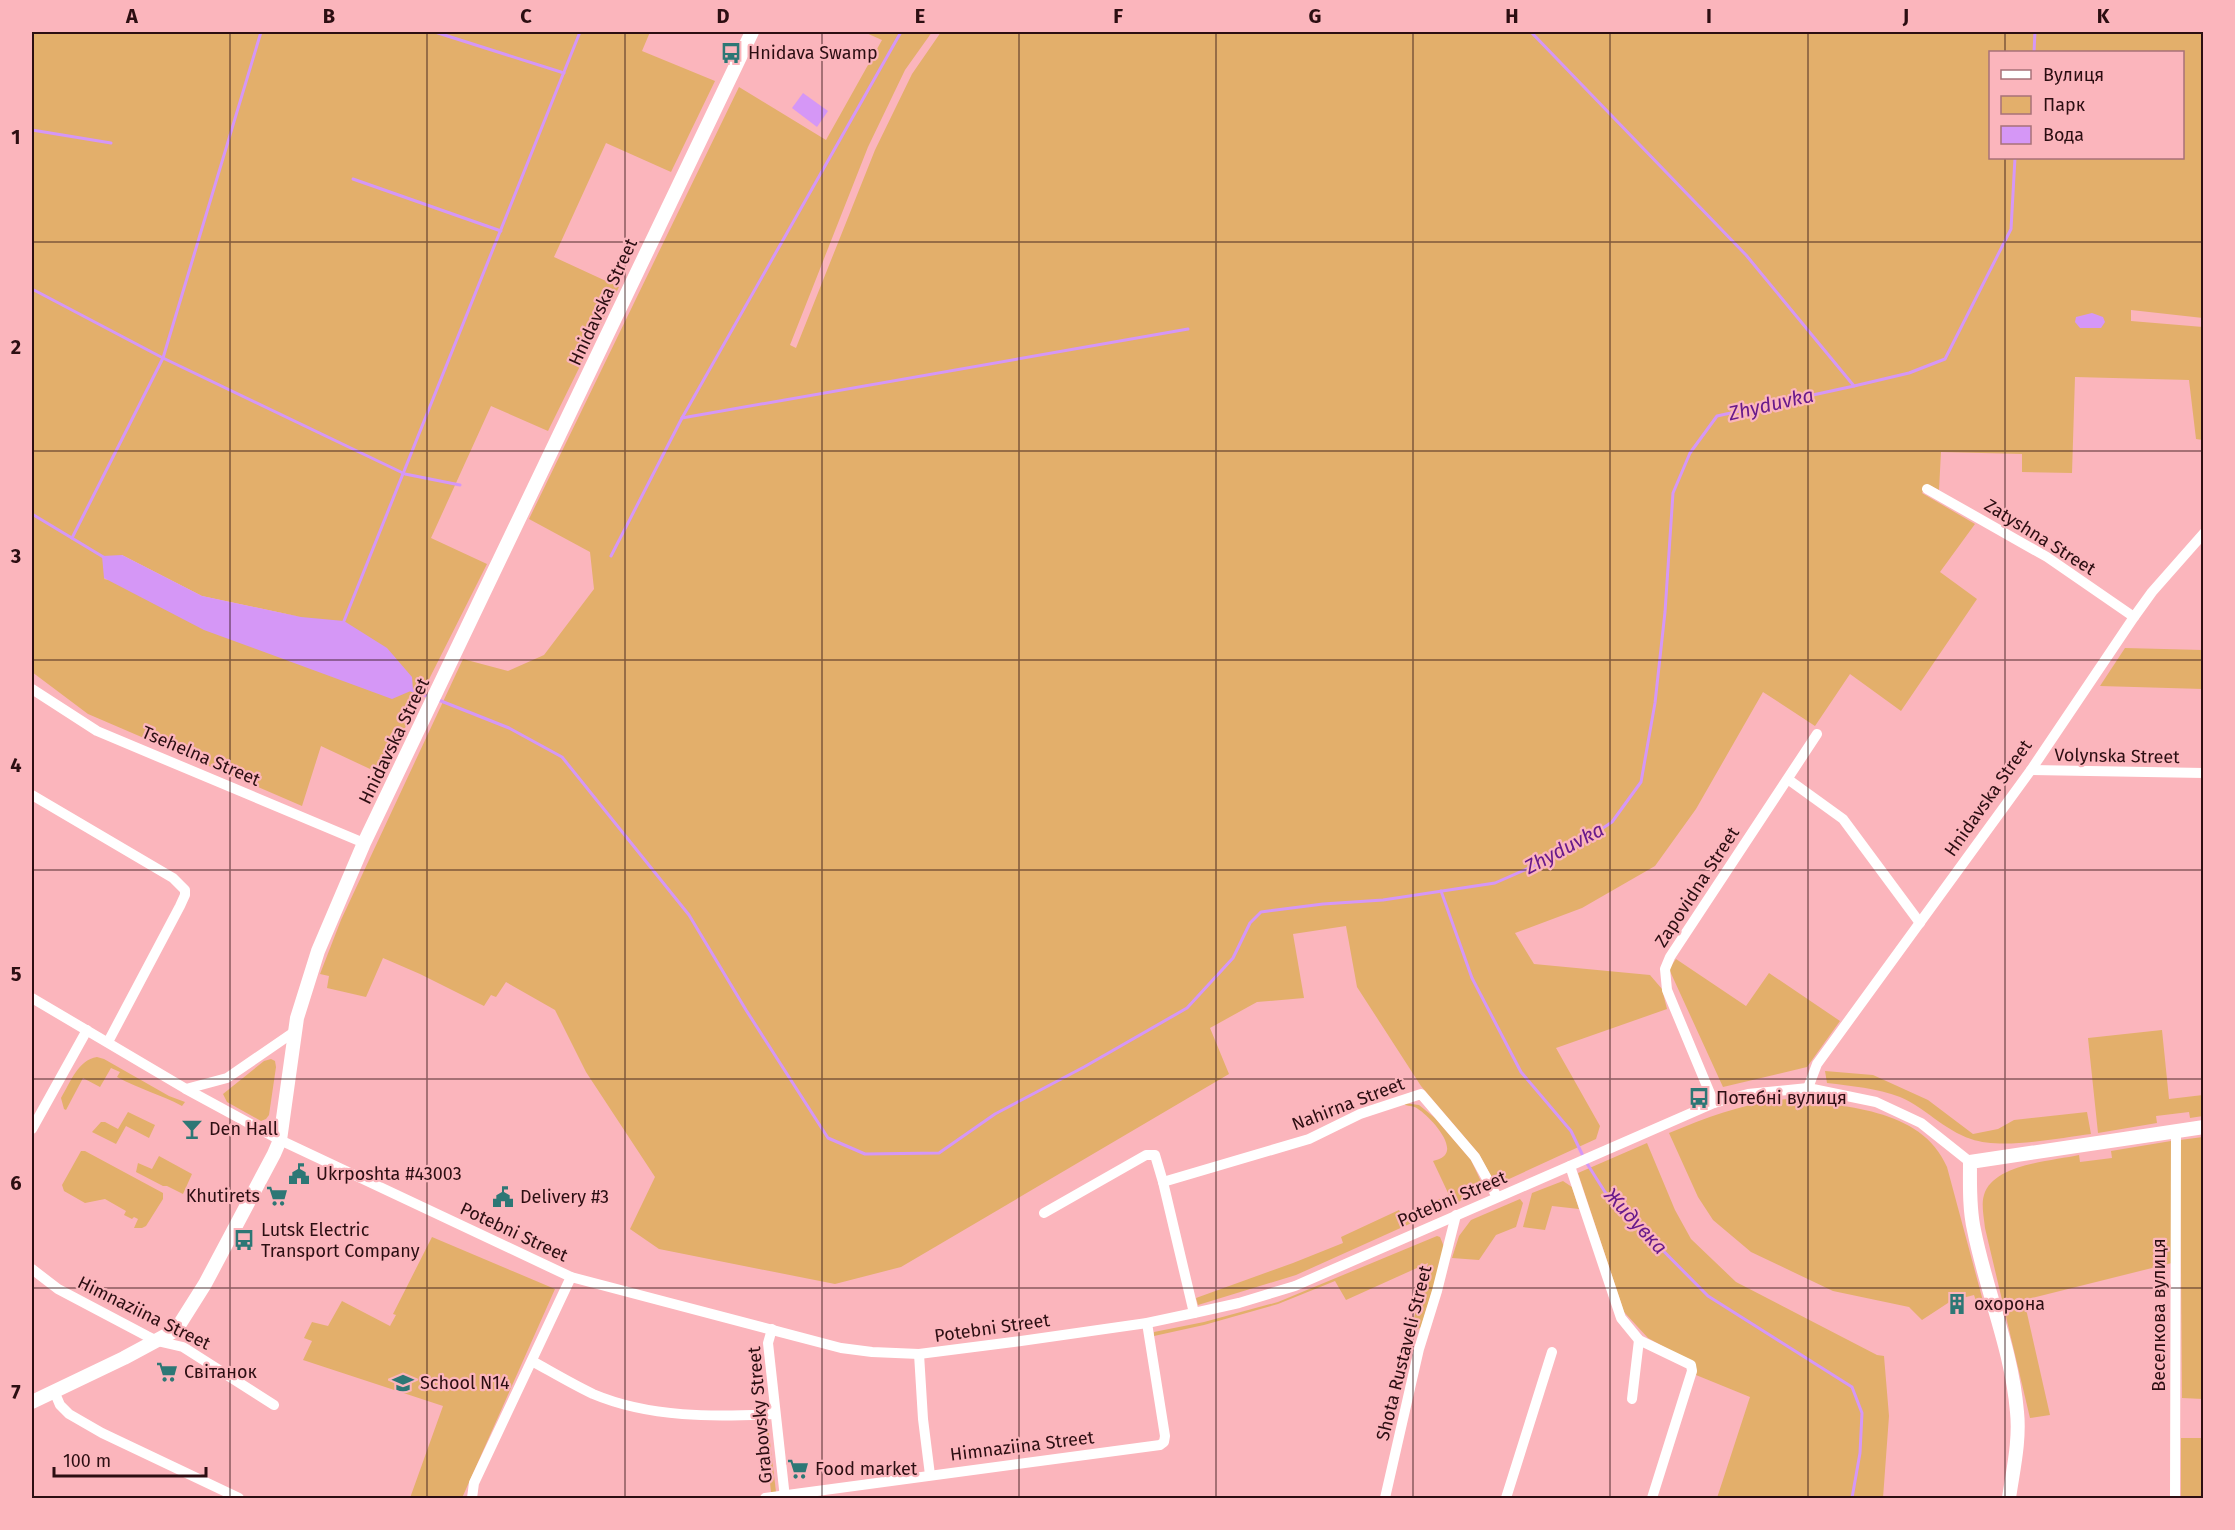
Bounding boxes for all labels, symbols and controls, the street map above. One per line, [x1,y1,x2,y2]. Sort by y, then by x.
text: A [125,4,139,28]
text: B [323,4,335,28]
text: C [520,4,532,28]
text: D [716,4,730,28]
text: E [915,4,925,28]
text: F [1113,4,1123,28]
text: G [1309,4,1321,28]
text: H [1505,4,1519,28]
text: I [1706,4,1712,28]
text: J [1902,4,1909,28]
text: K [2097,4,2110,28]
bus stop icon: Hnidava Swamp [719,41,743,65]
place label: Hnidava Swamp [748,42,878,64]
legend [1989,51,2184,159]
text: Вулиця [2043,64,2104,86]
text: Парк [2043,94,2086,116]
text: Вода [2043,124,2084,146]
text: 1 [11,125,21,149]
street label: Hnidavska Street [564,235,642,369]
text: 2 [11,335,21,359]
water label: Zhyduvka [1725,383,1816,426]
street label: Zatyshna Street [1980,494,2100,580]
text: 3 [10,544,21,568]
street label: Hnidavska Street [354,674,434,808]
street label: Tsehelna Street [139,721,264,791]
street label: Hnidavska Street [1940,735,2037,861]
street label: Volynska Street [2054,744,2180,768]
text: 4 [10,753,22,777]
water label: Zhyduvka [1519,817,1608,879]
street label: Zapovidna Street [1650,822,1744,951]
text: 5 [11,962,22,986]
street label: Nahirna Street [1289,1072,1408,1136]
bus stop icon: Потебні вулиця [1687,1086,1711,1110]
place label: Потебні вулиця [1716,1087,1847,1109]
bar icon: Den Hall [180,1117,204,1141]
place label: Den Hall [209,1118,278,1140]
public building icon: Ukrposhta #43003 [287,1162,311,1186]
place label: Ukrposhta #43003 [316,1163,462,1185]
street label: Potebni Street [1394,1166,1510,1232]
text: 6 [10,1171,22,1195]
water label: Жидувка [1599,1182,1673,1259]
supermarket icon: Khutirets [265,1184,289,1208]
place label: Khutirets [186,1185,260,1207]
public building icon: Delivery #3 [491,1185,515,1209]
place label: Delivery #3 [520,1186,609,1208]
street label: Potebni Street [457,1197,572,1267]
place label: Lutsk Electric Transport Company [261,1219,420,1262]
bus stop icon: Lutsk Electric Transport Company [232,1228,256,1252]
street label: Веселкова вулиця [2148,1238,2170,1392]
street label: Shota Rustaveli Street [1372,1263,1437,1443]
street label: Himnaziina Street [74,1271,214,1355]
building icon: охорона [1945,1292,1969,1316]
place label: охорона [1974,1293,2045,1315]
street label: Potebni Street [933,1309,1052,1347]
street label: Grabovsky Street [743,1345,777,1484]
supermarket icon: Світанок [155,1360,179,1384]
place label: Світанок [184,1361,257,1383]
school or university icon: School N14 [391,1371,415,1395]
place label: School N14 [420,1372,510,1394]
text: 7 [11,1380,21,1404]
street label: Himnaziina Street [949,1426,1096,1466]
scale bar [54,1440,206,1478]
text: 100 m [63,1450,111,1472]
supermarket icon: Food market [786,1457,810,1481]
place label: Food market [815,1458,918,1480]

